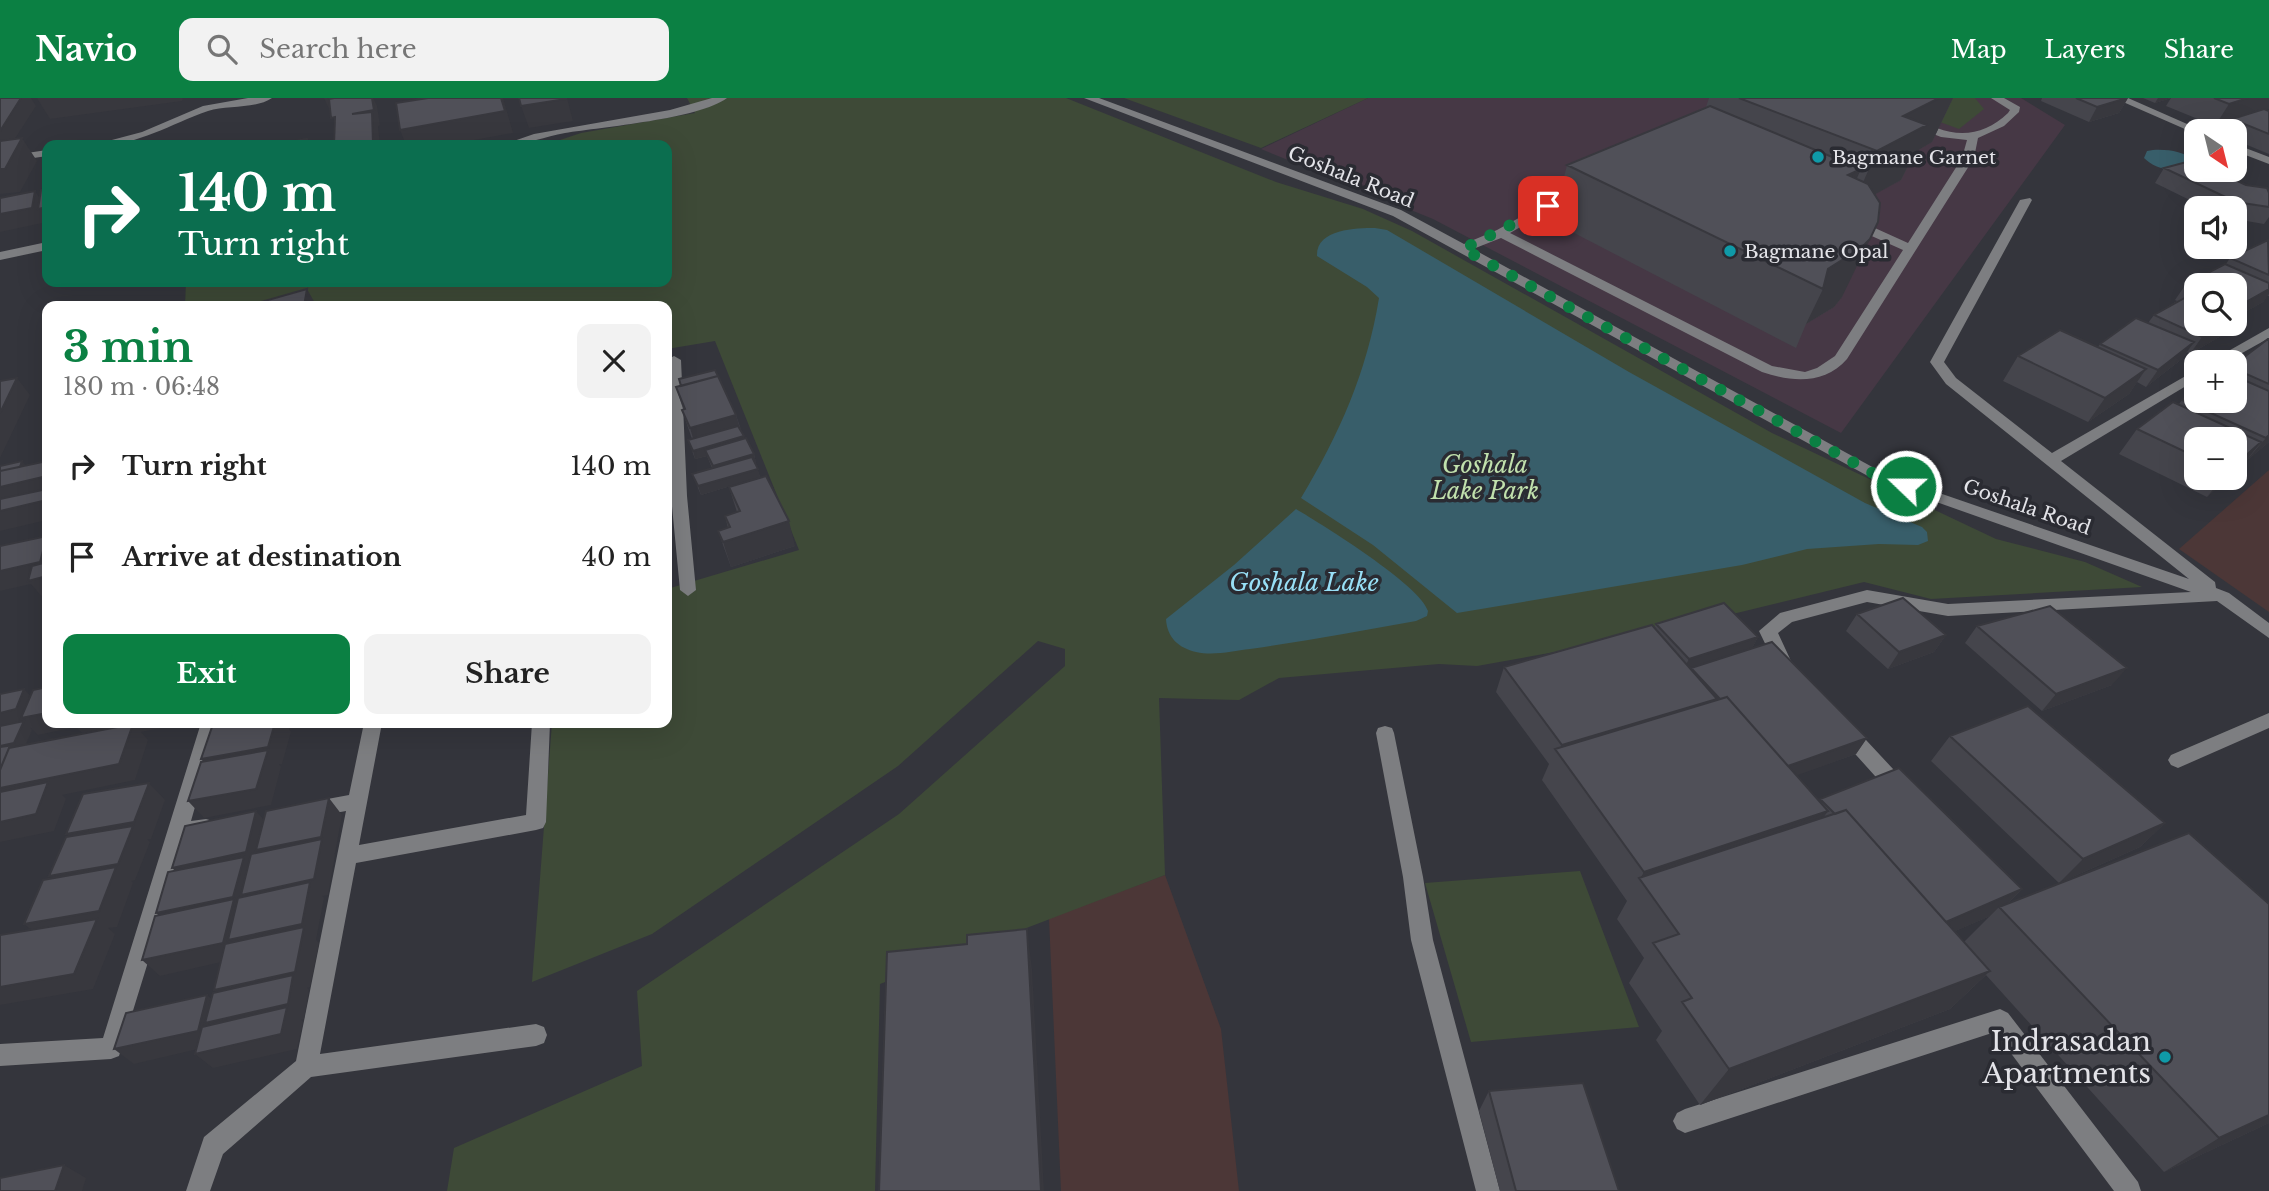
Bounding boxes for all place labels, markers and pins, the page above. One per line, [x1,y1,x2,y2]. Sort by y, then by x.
place label: Bagmane Garnet [1832,146,1997,169]
marker: Bagmane Garnet [1810,149,1826,165]
pin [1518,176,1578,236]
place label: Bagmane Opal [1744,240,1888,263]
marker: Bagmane Opal [1722,243,1738,259]
place label: Indrasadan Apartments [1981,1024,2151,1091]
marker: Indrasadan Apartments [2157,1049,2173,1065]

